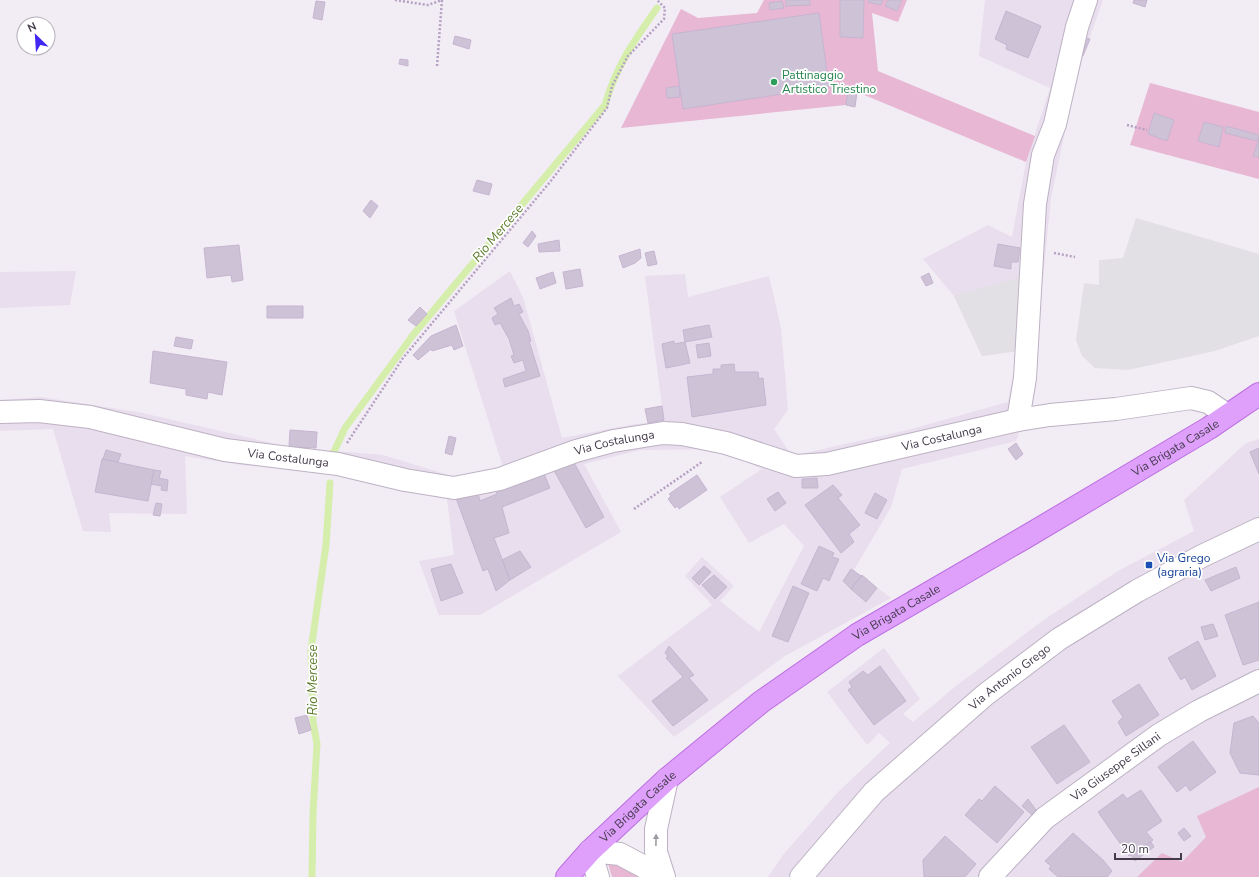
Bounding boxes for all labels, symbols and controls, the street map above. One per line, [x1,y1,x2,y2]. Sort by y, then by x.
north arrow [16,16,56,56]
text: N [25,19,39,36]
place label: Pattinaggio Artistico Triestino [782,67,877,97]
marker: Pattinaggio Artistico Triestino [769,77,779,87]
water label: Rio Mercese [468,200,528,266]
street label: Via Brigata Casale [1128,415,1222,481]
street label: Via Costalunga [899,421,983,455]
street label: Via Costalunga [572,426,656,459]
street label: Via Costalunga [246,445,330,471]
place label: Via Grego (agraria) [1156,550,1211,580]
marker: Via Grego (agraria) [1144,560,1154,570]
street label: Via Brigata Casale [848,580,943,645]
street label: Via Antonio Grego [965,640,1054,714]
water label: Rio Mercese [304,644,322,715]
street label: Via Giuseppe Sillani [1067,728,1164,805]
street label: Via Brigata Casale [595,767,679,847]
one-way arrow [653,833,659,846]
scale bar [1115,835,1181,861]
text: 20 m [1121,841,1149,857]

